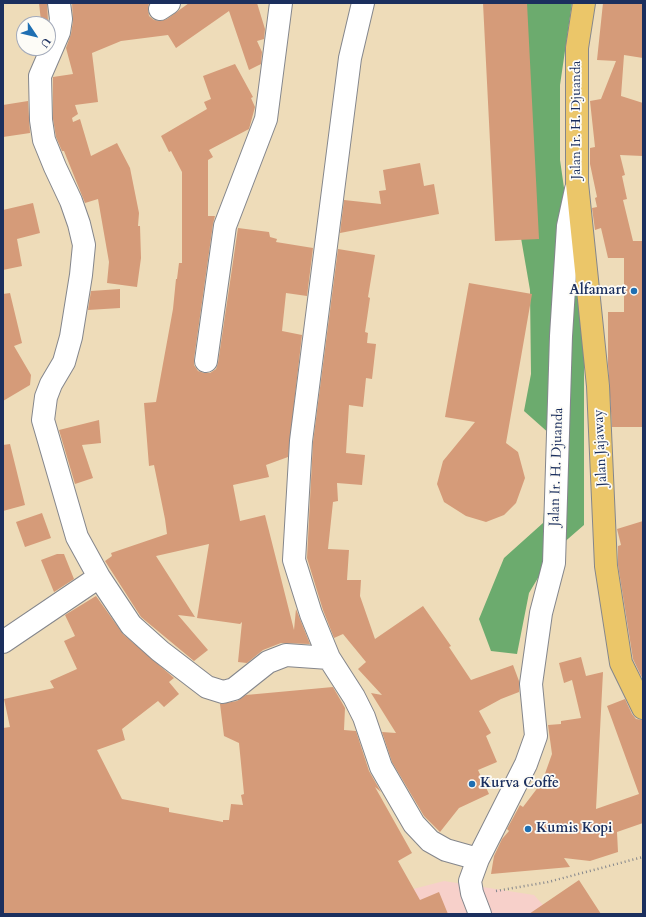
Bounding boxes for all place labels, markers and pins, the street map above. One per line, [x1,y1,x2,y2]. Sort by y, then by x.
place label: Alfamart [569,283,626,299]
marker: Alfamart [629,286,639,296]
place label: Kurva Coffe [480,776,559,792]
marker: Kurva Coffe [467,779,477,789]
place label: Kumis Kopi [536,821,613,837]
marker: Kumis Kopi [523,824,533,834]

